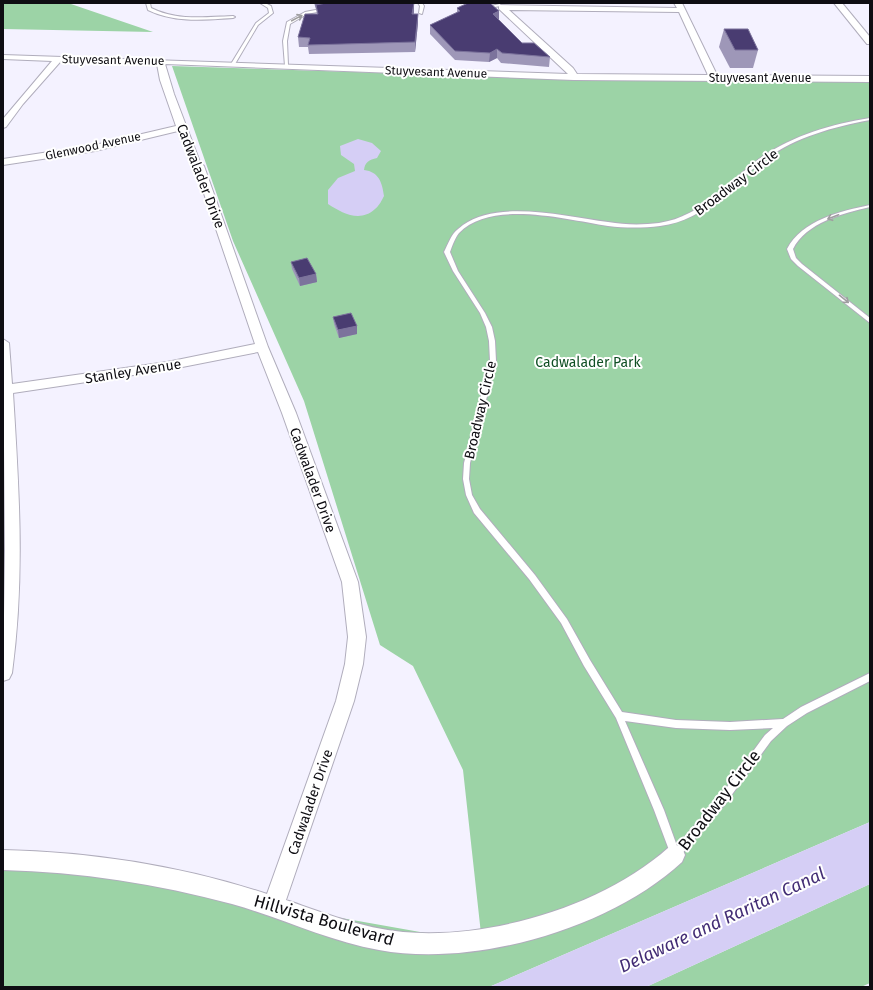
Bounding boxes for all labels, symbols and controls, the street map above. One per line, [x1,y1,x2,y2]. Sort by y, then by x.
one-way arrow [290,13,302,21]
street label: Stuyvesant Avenue [62,52,164,68]
street label: Stuyvesant Avenue [385,63,487,81]
street label: Stuyvesant Avenue [709,71,811,85]
street label: Cadwalader Drive [173,121,228,231]
street label: Glenwood Avenue [44,129,142,163]
street label: Broadway Circle [691,145,782,219]
one-way arrow [827,214,839,222]
one-way arrow [839,295,850,304]
park label: Cadwalader Park [535,354,642,371]
street label: Stanley Avenue [84,356,182,387]
street label: Broadway Circle [461,359,500,461]
street label: Cadwalader Drive [286,425,339,535]
street label: Broadway Circle [674,746,765,855]
street label: Cadwalader Drive [284,747,337,857]
water label: Delaware and Raritan Canal [615,862,829,978]
street label: Hillvista Boulevard [251,890,396,951]

